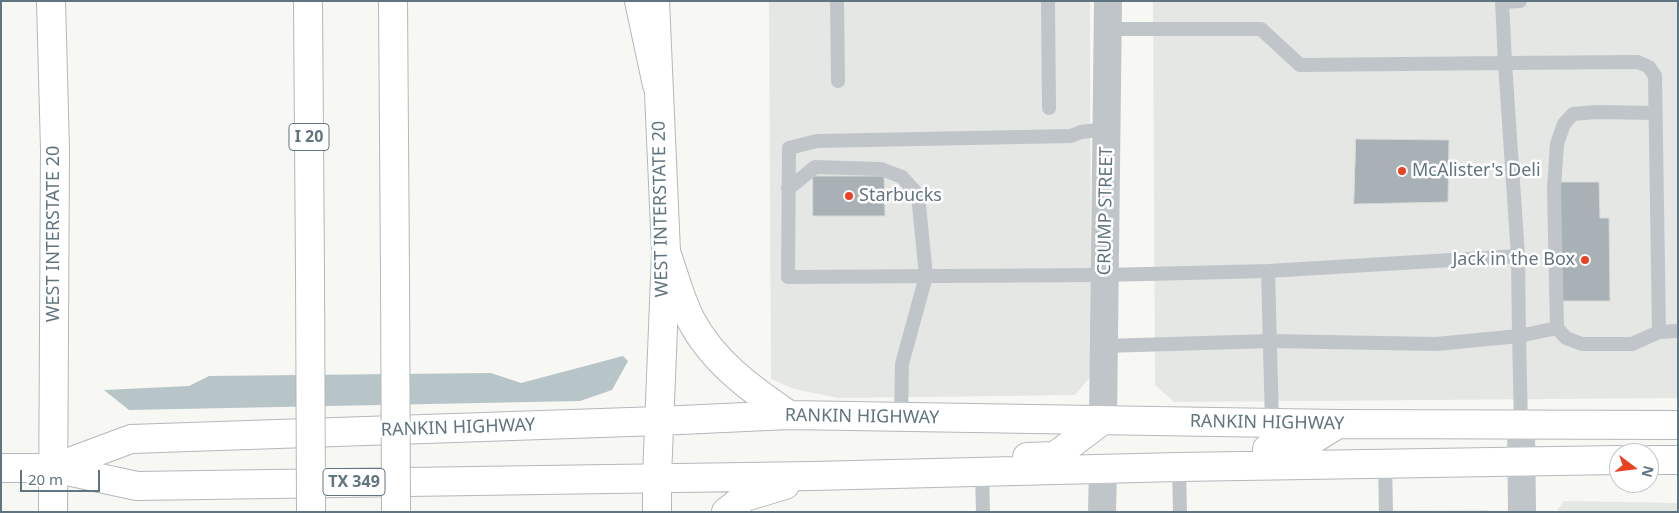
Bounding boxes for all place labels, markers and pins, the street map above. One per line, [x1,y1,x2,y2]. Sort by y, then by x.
place label: McAlister's Deli [1412,160,1541,182]
marker: McAlister's Deli [1396,165,1408,177]
place label: Starbucks [859,185,942,207]
marker: Starbucks [843,190,855,202]
place label: Jack in the Box [1452,249,1575,271]
marker: Jack in the Box [1579,254,1591,266]

